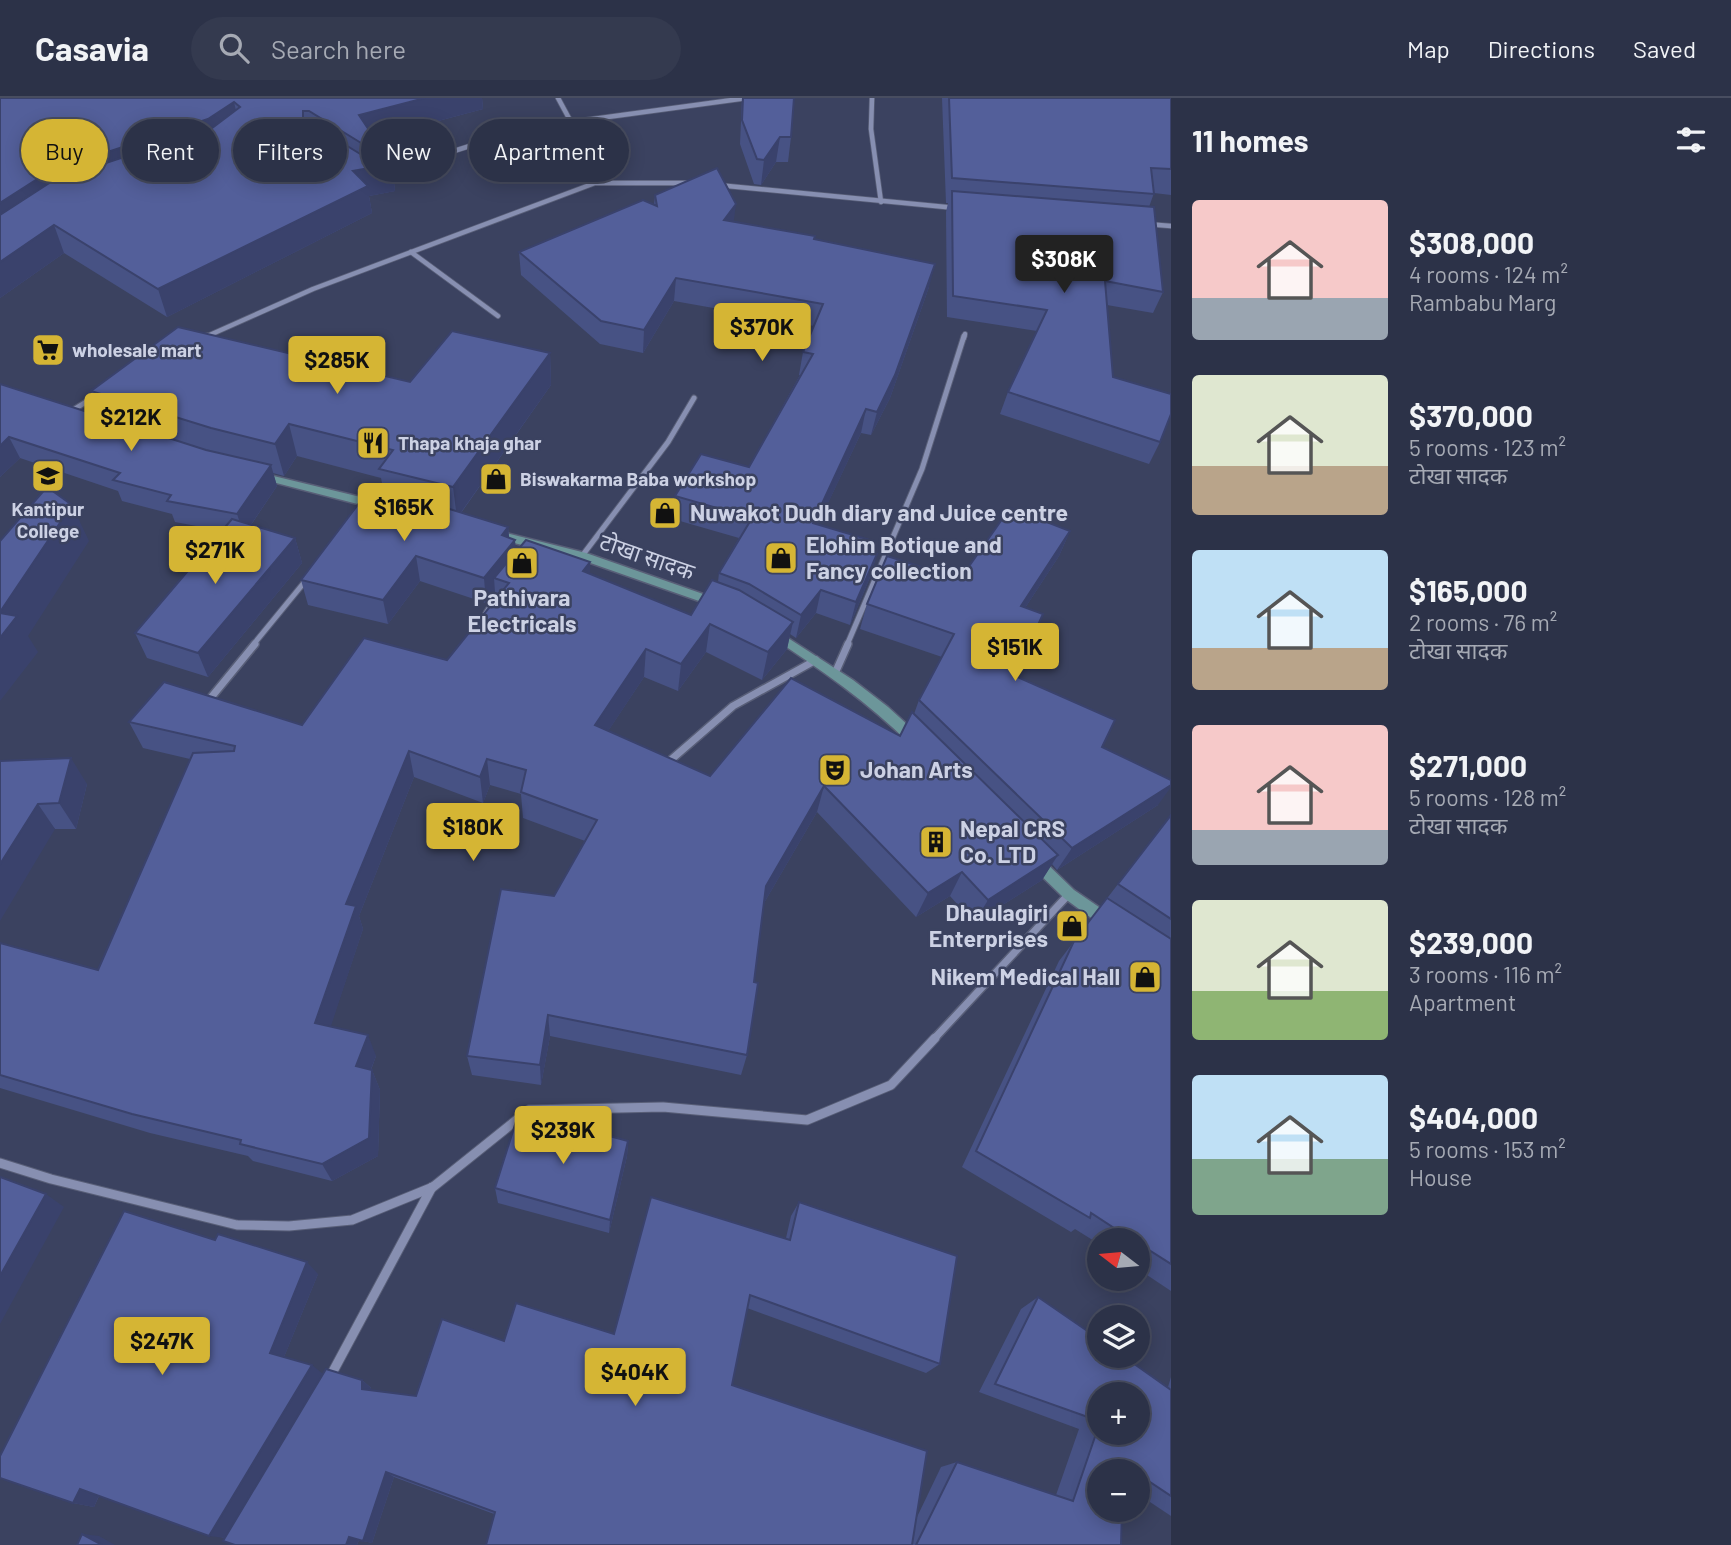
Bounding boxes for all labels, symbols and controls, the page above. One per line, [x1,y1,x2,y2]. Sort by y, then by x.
search box [191,17,681,80]
text: Casavia [35,28,149,68]
icon: search [215,29,253,67]
text: Search here [271,33,406,64]
text: Map [1407,34,1450,63]
text: Directions [1488,34,1595,63]
text: Saved [1633,34,1696,63]
chip: Buy [21,119,108,182]
chip: Rent [122,119,219,182]
chip: Filters [233,119,347,182]
chip: New [361,119,455,182]
chip: Apartment [469,119,629,182]
icon: filters [1672,121,1710,159]
text: 11 homes [1192,122,1309,158]
text: $308,000 [1409,224,1534,260]
icon: home [1248,228,1332,312]
pin: $308K [1015,236,1113,295]
text: $308K [1031,244,1097,272]
text: 4 rooms · 124 m² [1409,260,1568,288]
text: Rambabu Marg [1409,288,1556,316]
pin: $370K [713,303,811,363]
text: $370K [730,312,794,340]
supermarket icon: wholesale mart [29,331,67,369]
pin: $285K [288,336,386,396]
place label: wholesale mart [72,338,202,361]
text: $285K [304,345,370,373]
pin: $212K [82,394,180,453]
text: $370,000 [1409,397,1533,433]
text: $212K [100,402,162,430]
icon: home [1248,403,1332,487]
restaurant icon: Thapa khaja ghar [354,424,392,462]
place label: Thapa khaja ghar [398,431,542,454]
text: 5 rooms · 123 m² [1409,433,1566,461]
school or university icon: Kantipur College [29,457,67,495]
shop icon: Biswakarma Baba workshop [477,460,515,498]
text: टोखा सादक [1409,461,1507,489]
place label: Biswakarma Baba workshop [520,467,756,490]
pin: $165K [355,484,453,543]
text: $165K [374,492,434,520]
shop icon: Nuwakot Dudh diary and Juice centre [646,494,684,532]
place label: Kantipur College [12,497,85,542]
place label: Nuwakot Dudh diary and Juice centre [690,498,1068,526]
pin: $271K [166,526,264,586]
street label: टोखा सादक [596,527,700,586]
place label: Elohim Botique and Fancy collection [806,530,1002,584]
text: $271K [185,535,245,563]
shop icon: Elohim Botique and Fancy collection [762,539,800,577]
shop icon: Pathivara Electricals [503,544,541,582]
text: $165,000 [1409,572,1528,608]
icon: home [1248,578,1332,662]
place label: Pathivara Electricals [467,583,577,637]
text: 2 rooms · 76 m² [1409,608,1557,636]
pin: $151K [966,624,1064,683]
text: $151K [987,632,1043,660]
text: टोखा सादक [1409,636,1507,664]
text: $271,000 [1409,747,1527,783]
theatre icon: Johan Arts [816,751,854,789]
icon: home [1248,753,1332,837]
place label: Johan Arts [860,755,973,783]
text: 5 rooms · 128 m² [1409,783,1566,811]
pin: $180K [424,804,522,863]
text: टोखा सादक [1409,811,1507,839]
text: $180K [442,812,504,840]
place label: Nepal CRS Co. LTD [960,814,1065,868]
building icon: Nepal CRS Co. LTD [917,823,955,861]
place label: Dhaulagiri Enterprises [929,898,1048,952]
shop icon: Dhaulagiri Enterprises [1053,907,1091,945]
text: $239,000 [1409,924,1533,960]
icon: home [1248,928,1332,1012]
shop icon: Nikem Medical Hall [1126,958,1164,996]
text: 3 rooms · 116 m² [1409,960,1562,988]
place label: Nikem Medical Hall [931,962,1120,990]
text: Apartment [1409,988,1516,1016]
text: $404,000 [1409,1099,1538,1135]
icon: home [1248,1103,1332,1187]
pin: $239K [514,1107,612,1166]
text: $239K [531,1115,595,1143]
text: 5 rooms · 153 m² [1409,1135,1566,1163]
text: House [1409,1163,1472,1191]
north arrow [1087,1228,1150,1292]
map controls [1087,1228,1150,1522]
button: layers [1087,1305,1150,1368]
pin: $247K [113,1318,211,1377]
text: $247K [130,1326,194,1354]
pin: $404K [586,1348,684,1408]
text: $404K [601,1357,669,1385]
button: + [1087,1382,1150,1445]
button: − [1087,1459,1150,1522]

